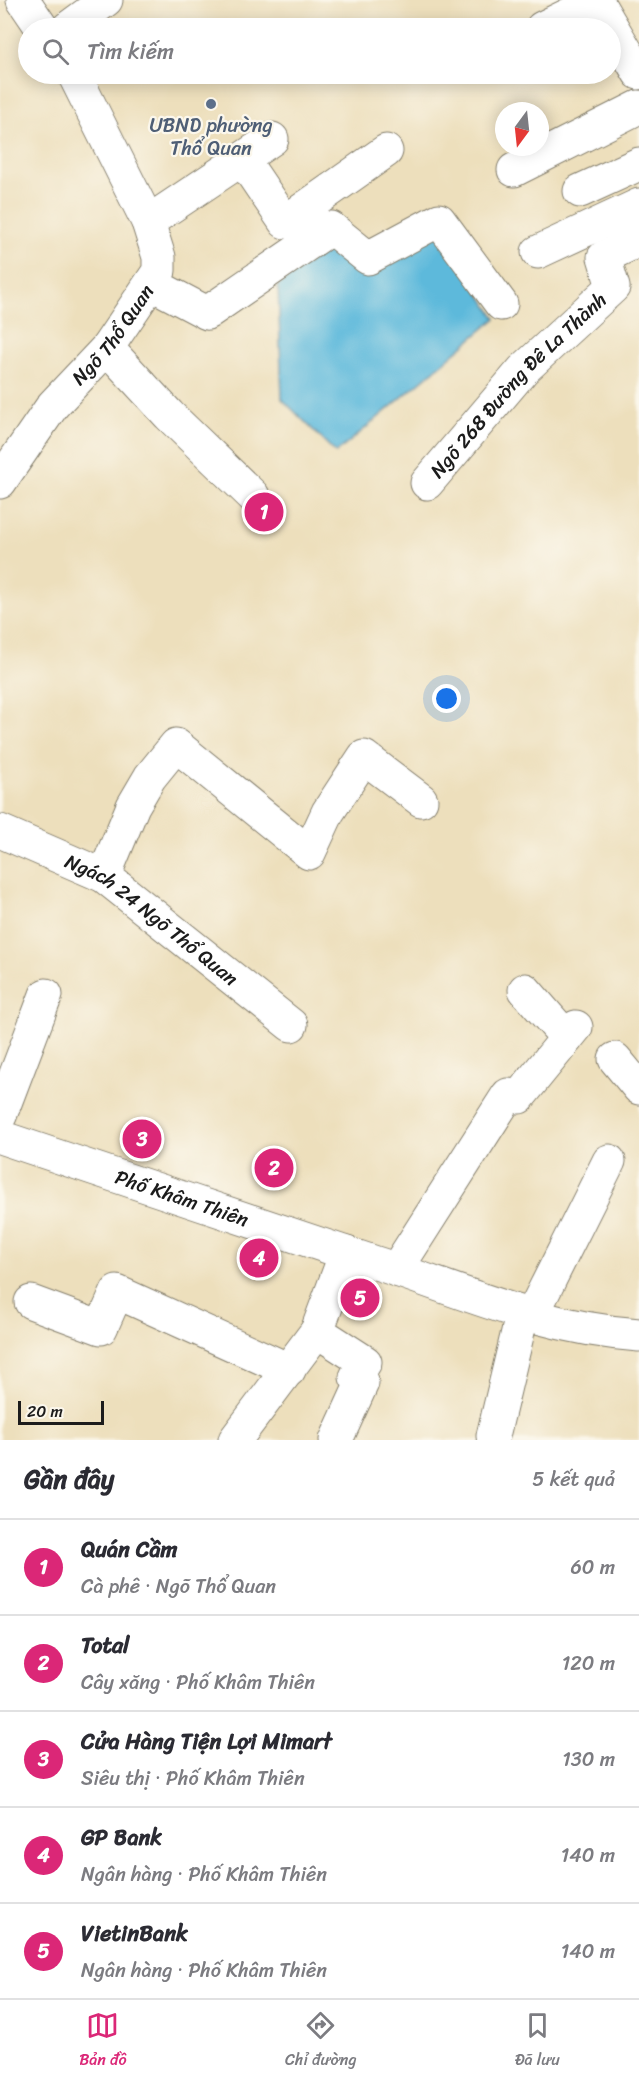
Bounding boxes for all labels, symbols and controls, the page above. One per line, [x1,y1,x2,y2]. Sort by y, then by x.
search box [18,18,621,84]
text: Tìm kiếm [87,32,174,71]
icon: search [39,35,72,68]
marker: UBND phường Thổ Quan [204,97,218,111]
north arrow [495,102,549,156]
place label: UBND phường Thổ Quan [149,108,273,166]
street label: Ngõ Thổ Quan [63,277,164,394]
street label: Ngõ 268 Đường Đê La Thành [421,284,615,486]
pin: 1 [244,490,284,534]
your location [432,684,461,713]
street label: Ngách 24 Ngõ Thổ Quan [59,844,246,995]
pin: 3 [122,1116,162,1162]
pin: 2 [254,1146,294,1190]
street label: Phố Khâm Thiên [110,1160,254,1237]
pin: 4 [240,1236,278,1280]
pin: 5 [340,1276,380,1320]
text: 20 m [27,1397,63,1426]
scale bar [18,1398,104,1426]
text: Gần đây [24,1456,114,1502]
text: 5 kết quả [532,1462,615,1497]
text: Quán Cầm [81,1530,177,1569]
text: 1 [39,1550,48,1585]
text: 60 m [570,1550,615,1585]
text: Cà phê · Ngõ Thổ Quan [81,1569,276,1604]
text: Total [81,1626,129,1665]
text: 2 [38,1646,49,1681]
text: 120 m [562,1646,615,1681]
text: Cây xăng · Phố Khâm Thiên [81,1665,315,1700]
text: Cửa Hàng Tiện Lợi Mimart [81,1722,332,1761]
text: 3 [38,1742,49,1777]
text: 130 m [562,1742,615,1777]
text: Siêu thị · Phố Khâm Thiên [81,1761,305,1796]
text: GP Bank [81,1818,162,1857]
text: 4 [37,1838,50,1873]
text: 140 m [561,1838,615,1873]
text: Ngân hàng · Phố Khâm Thiên [81,1857,327,1892]
text: VietinBank [81,1914,188,1953]
text: 5 [37,1934,50,1969]
text: 140 m [561,1934,615,1969]
text: Ngân hàng · Phố Khâm Thiên [81,1953,327,1988]
tab: Bản đồ [79,2009,127,2074]
tab: Chỉ đường [285,2009,357,2074]
tab: Đã lưu [515,2009,560,2074]

